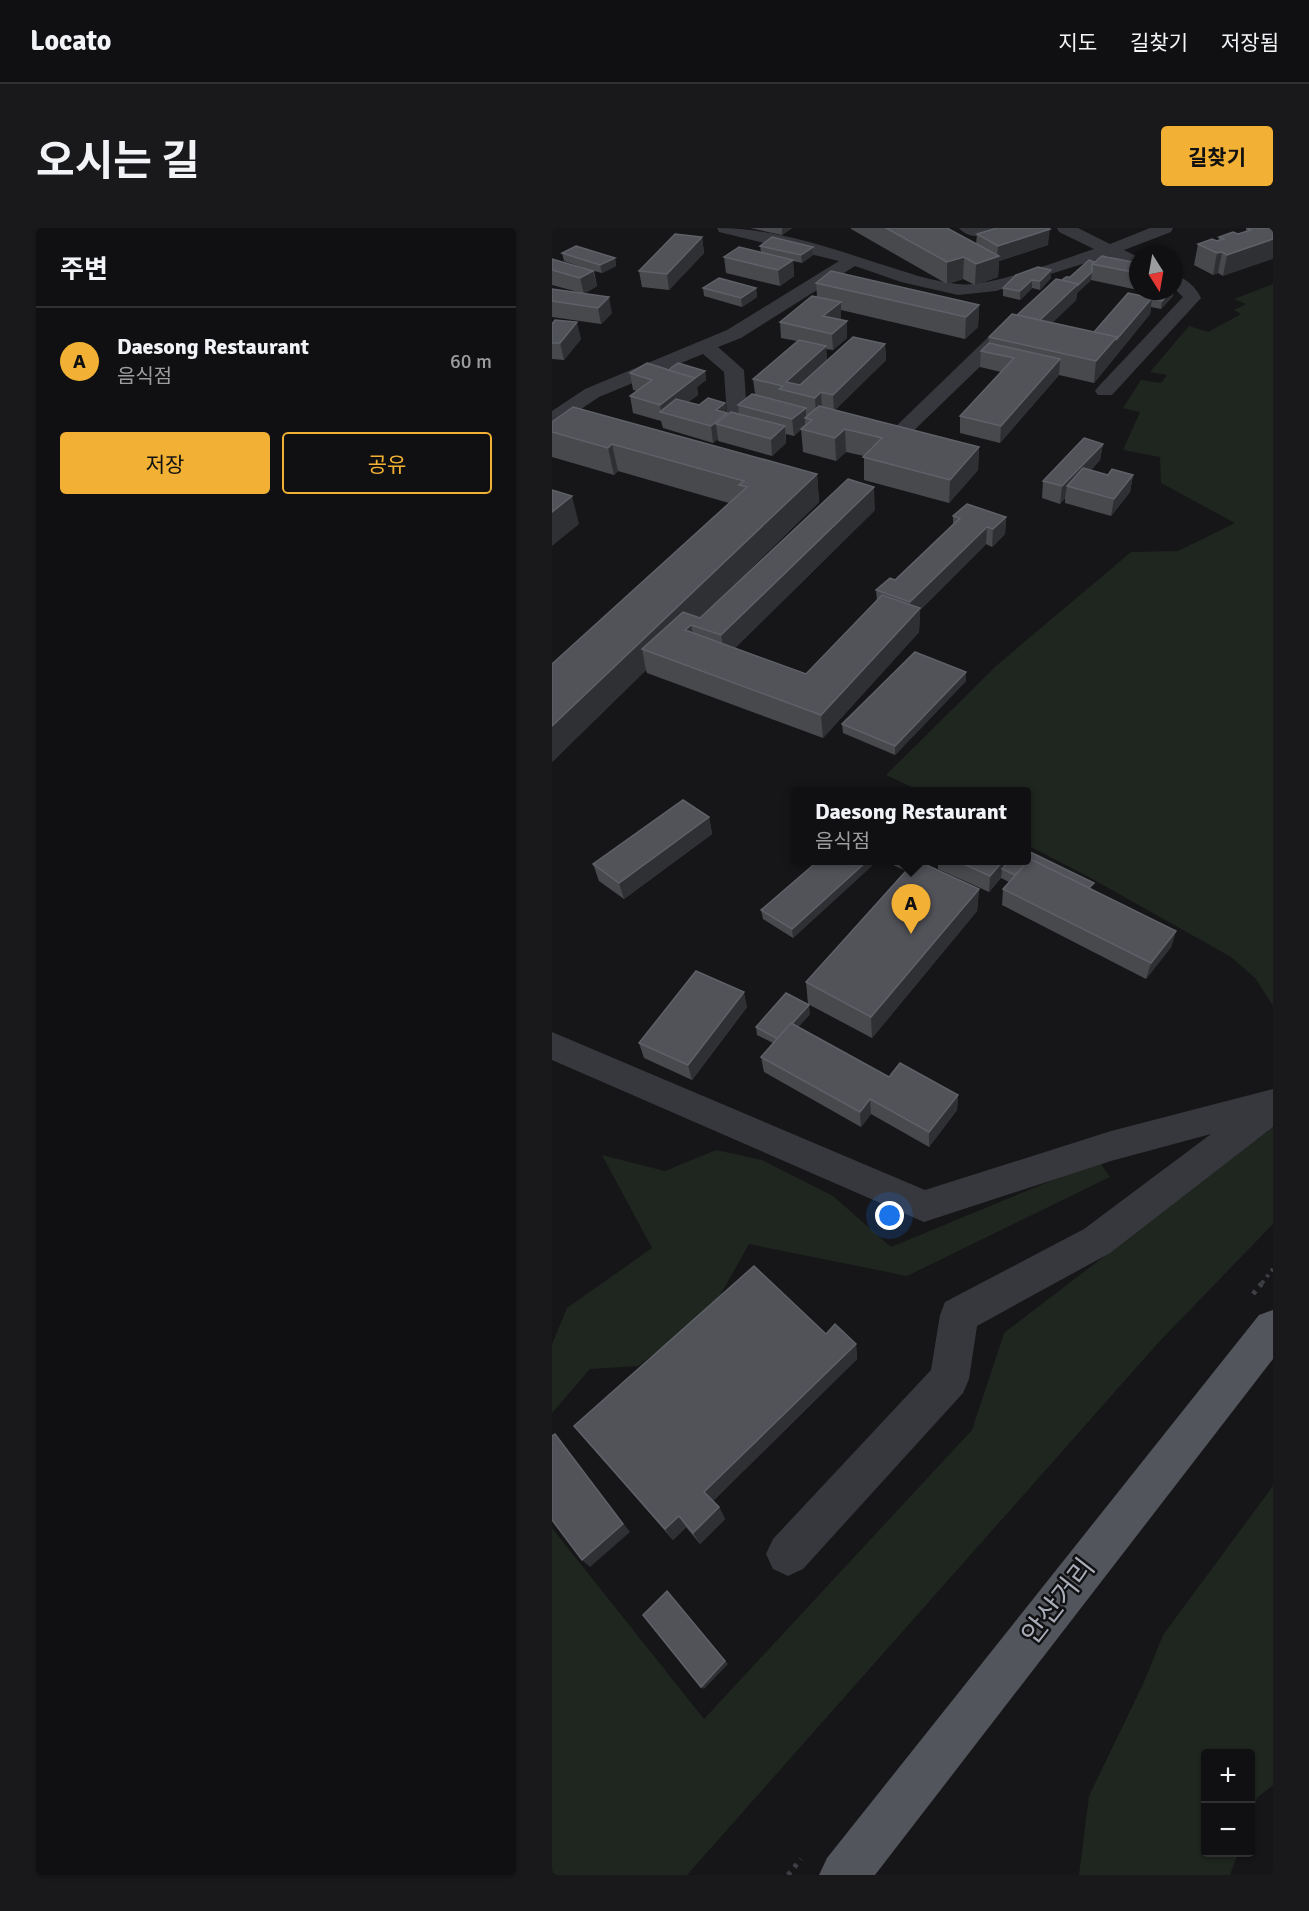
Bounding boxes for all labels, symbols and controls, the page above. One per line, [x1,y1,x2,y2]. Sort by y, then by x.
text: Locato [30,24,111,58]
text: 지도 [1058,30,1097,56]
text: 길찾기 [1130,30,1188,56]
text: 저장됨 [1221,30,1279,56]
button: 길찾기 [1161,126,1273,186]
text: 오시는 길 [36,136,200,187]
north arrow [1129,246,1183,300]
text: 주변 [60,254,108,286]
text: Daesong Restaurant [117,333,309,360]
text: A [73,349,86,374]
text: 60 m [450,349,492,374]
text: 음식점 [117,364,172,389]
button: 저장 [60,432,270,494]
button: 공유 [282,432,492,494]
popup [791,787,1031,865]
text: Daesong Restaurant [815,798,1007,825]
text: 음식점 [815,829,870,854]
pin: A [892,884,930,934]
your location [875,1201,904,1230]
street label: 안산거리 [1015,1552,1102,1651]
map controls [1201,1749,1255,1857]
button: + [1201,1749,1255,1803]
button: − [1201,1803,1255,1857]

